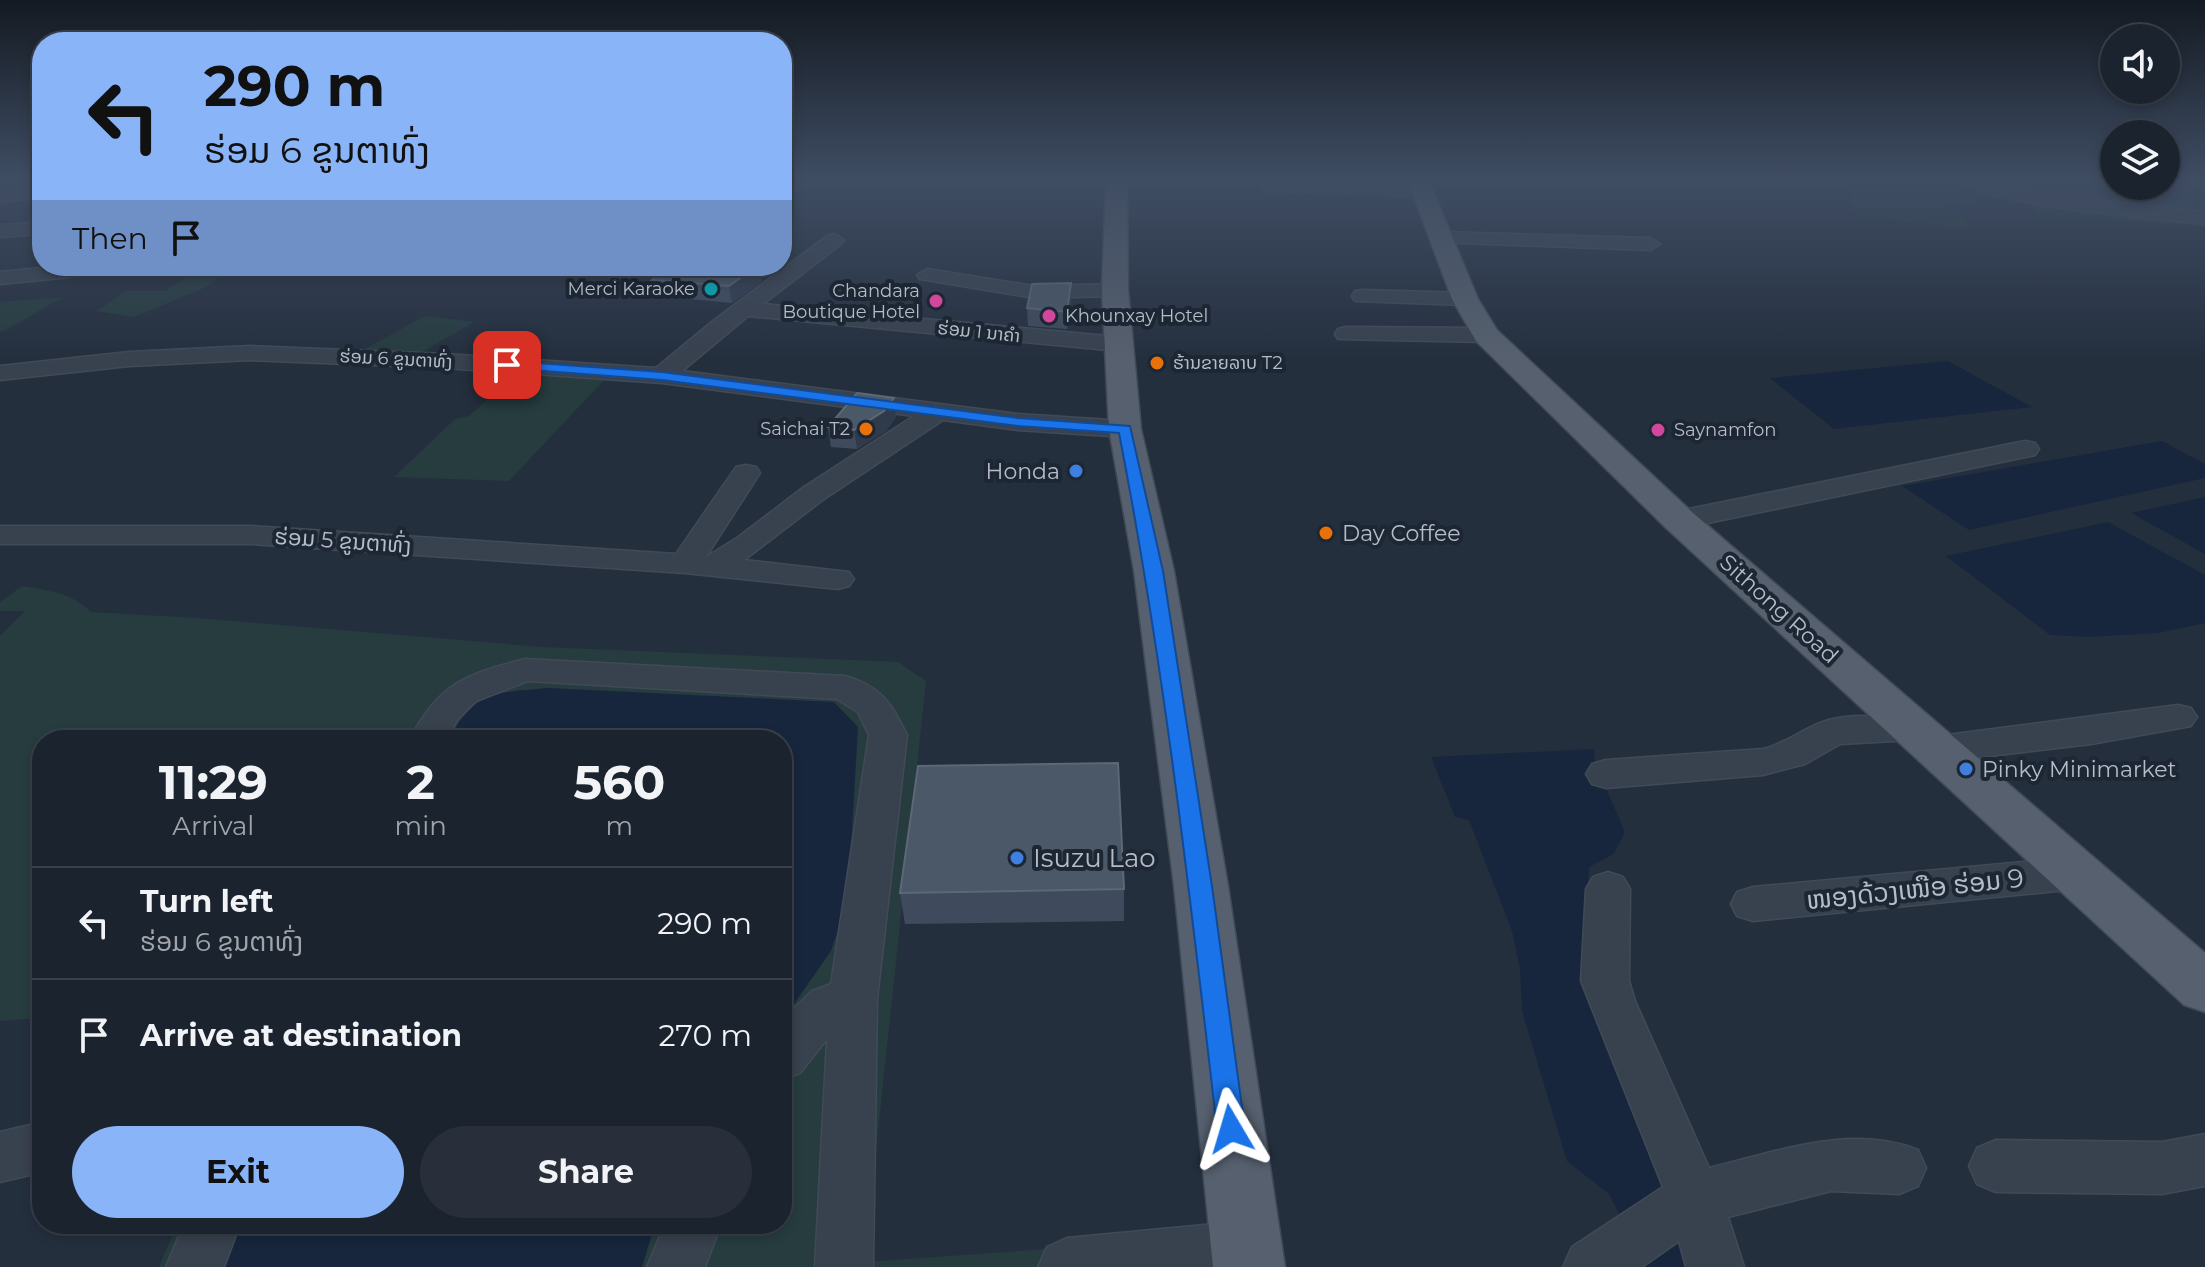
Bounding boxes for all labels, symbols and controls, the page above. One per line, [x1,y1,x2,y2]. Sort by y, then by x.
map controls [2100,24,2180,200]
button: sound [2100,24,2180,104]
text: 290 m [204,52,385,120]
icon: left [72,64,176,168]
button: layers [2100,120,2180,200]
text: ຮ່ອມ 6 ຂູນຕາທົ່ງ [204,128,430,172]
icon: arrive [164,216,208,260]
text: Then [72,220,148,257]
place label: Merci Karaoke [568,278,695,300]
marker: Merci Karaoke [702,280,720,298]
place label: Chandara Boutique Hotel [782,280,920,323]
marker: Chandara Boutique Hotel [927,292,945,310]
place label: Khounxay Hotel [1065,305,1208,327]
marker: Khounxay Hotel [1040,307,1058,325]
street label: ຮ່ອມ 1 ນາຄຳ [937,317,1021,347]
pin [473,331,541,399]
street label: ຮ່ອມ 6 ຂູນຕາທົ່ງ [339,343,453,374]
icon: arrive [485,343,529,387]
place label: ຮ້ານຂາຍລາບ T2 [1173,352,1283,374]
marker: ຮ້ານຂາຍລາບ T2 [1148,354,1166,372]
place label: Saichai T2 [760,418,850,440]
place label: Saynamfon [1674,419,1776,441]
marker: Saichai T2 [857,420,875,438]
marker: Saynamfon [1649,421,1667,439]
place label: Honda [986,458,1060,485]
marker: Honda [1067,462,1085,480]
place label: Day Coffee [1342,520,1461,547]
street label: ຮ່ອມ 5 ຂູນຕາທົ່ງ [274,521,412,560]
marker: Day Coffee [1317,524,1335,542]
street label: Sithong Road [1714,549,1844,669]
text: 11:29 [159,753,268,811]
text: 2 [407,753,435,811]
text: 560 [574,753,665,811]
place label: Pinky Minimarket [1982,756,2177,783]
marker: Pinky Minimarket [1957,760,1975,778]
text: Arrival [172,810,254,842]
text: min [395,810,447,842]
text: m [606,810,633,842]
place label: Isuzu Lao [1033,842,1156,874]
marker: Isuzu Lao [1008,849,1026,867]
street label: ໜອງດ້ວງເໜືອ ຮ່ອມ 9 [1805,862,2025,916]
text: Turn left [140,883,273,920]
icon: left [72,901,116,945]
text: 290 m [657,905,752,942]
text: ຮ່ອມ 6 ຂູນຕາທົ່ງ [140,926,303,958]
icon: arrive [72,1013,116,1057]
text: Arrive at destination [140,1017,462,1054]
text: 270 m [658,1017,752,1054]
position arrow [1189,1087,1273,1171]
button: Exit [72,1126,404,1218]
button: Share [420,1126,752,1218]

